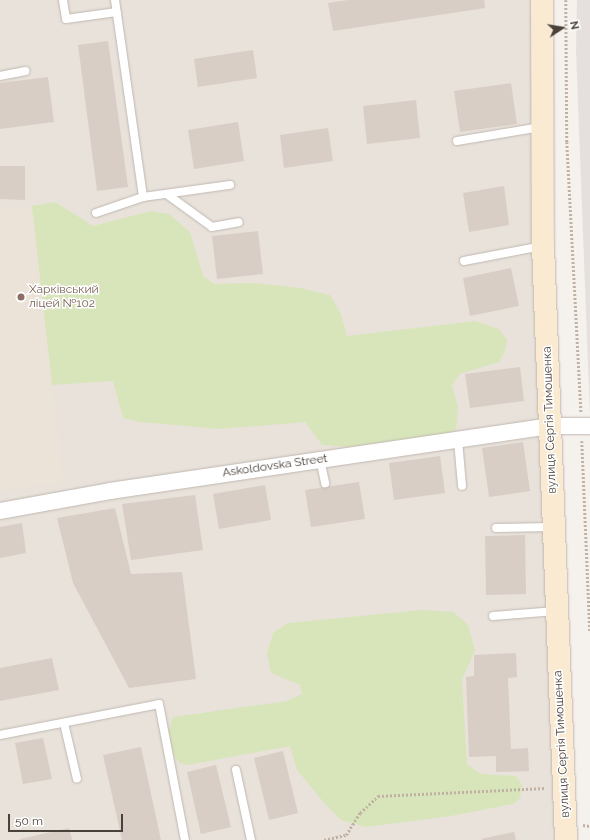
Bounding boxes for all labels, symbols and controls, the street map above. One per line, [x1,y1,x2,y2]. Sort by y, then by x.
north arrow [542,8,582,48]
text: N [567,20,581,31]
place label: Харківський ліцей №102 [29,283,99,311]
marker: Харківський ліцей №102 [16,292,26,302]
street label: вулиця Сергія Тимошенка [540,346,560,494]
street label: Askoldovska Street [222,452,328,480]
street label: вулиця Сергія Тимошенка [551,670,573,818]
scale bar [10,806,125,832]
text: 50 m [15,814,43,828]

